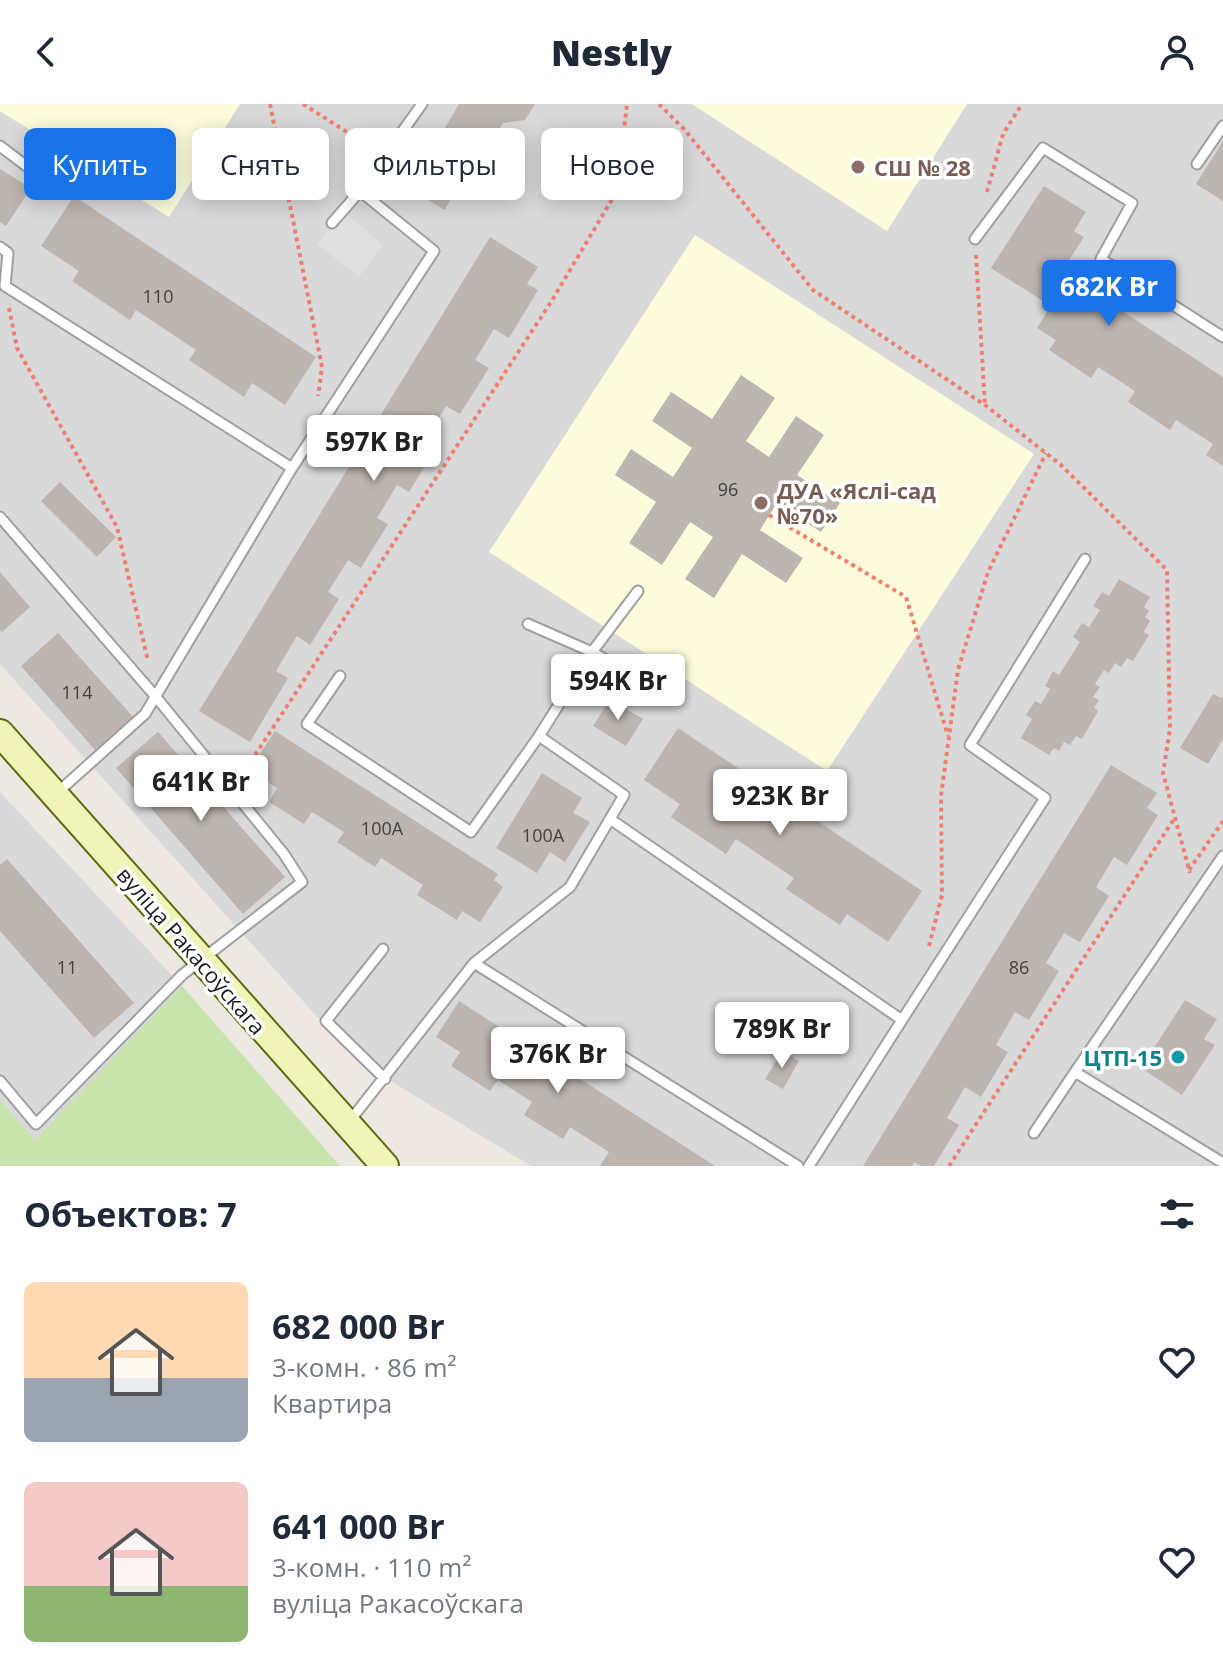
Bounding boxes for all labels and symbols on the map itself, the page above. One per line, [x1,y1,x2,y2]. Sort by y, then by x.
place label: СШ № 28 [874,152,971,182]
marker: СШ № 28 [849,158,867,176]
pin: 682K Br [1035,260,1183,328]
house number: 110 [143,284,173,308]
pin: 597K Br [300,415,448,483]
place label: ДУА «Яслі-сад №70» [777,475,936,530]
house number: 96 [718,477,738,501]
marker: ДУА «Яслі-сад №70» [752,494,770,512]
pin: 594K Br [544,654,692,722]
house number: 114 [62,680,92,704]
pin: 641K Br [127,755,275,823]
pin: 923K Br [706,769,854,837]
house number: 100А [361,816,404,840]
house number: 100А [522,823,565,847]
street label: вуліца Ракасоўскага [111,860,273,1040]
house number: 11 [57,955,77,979]
house number: 86 [1009,955,1029,979]
pin: 789K Br [708,1002,856,1070]
pin: 376K Br [484,1027,632,1095]
place label: ЦТП-15 [1083,1042,1162,1072]
marker: ЦТП-15 [1169,1048,1187,1066]

